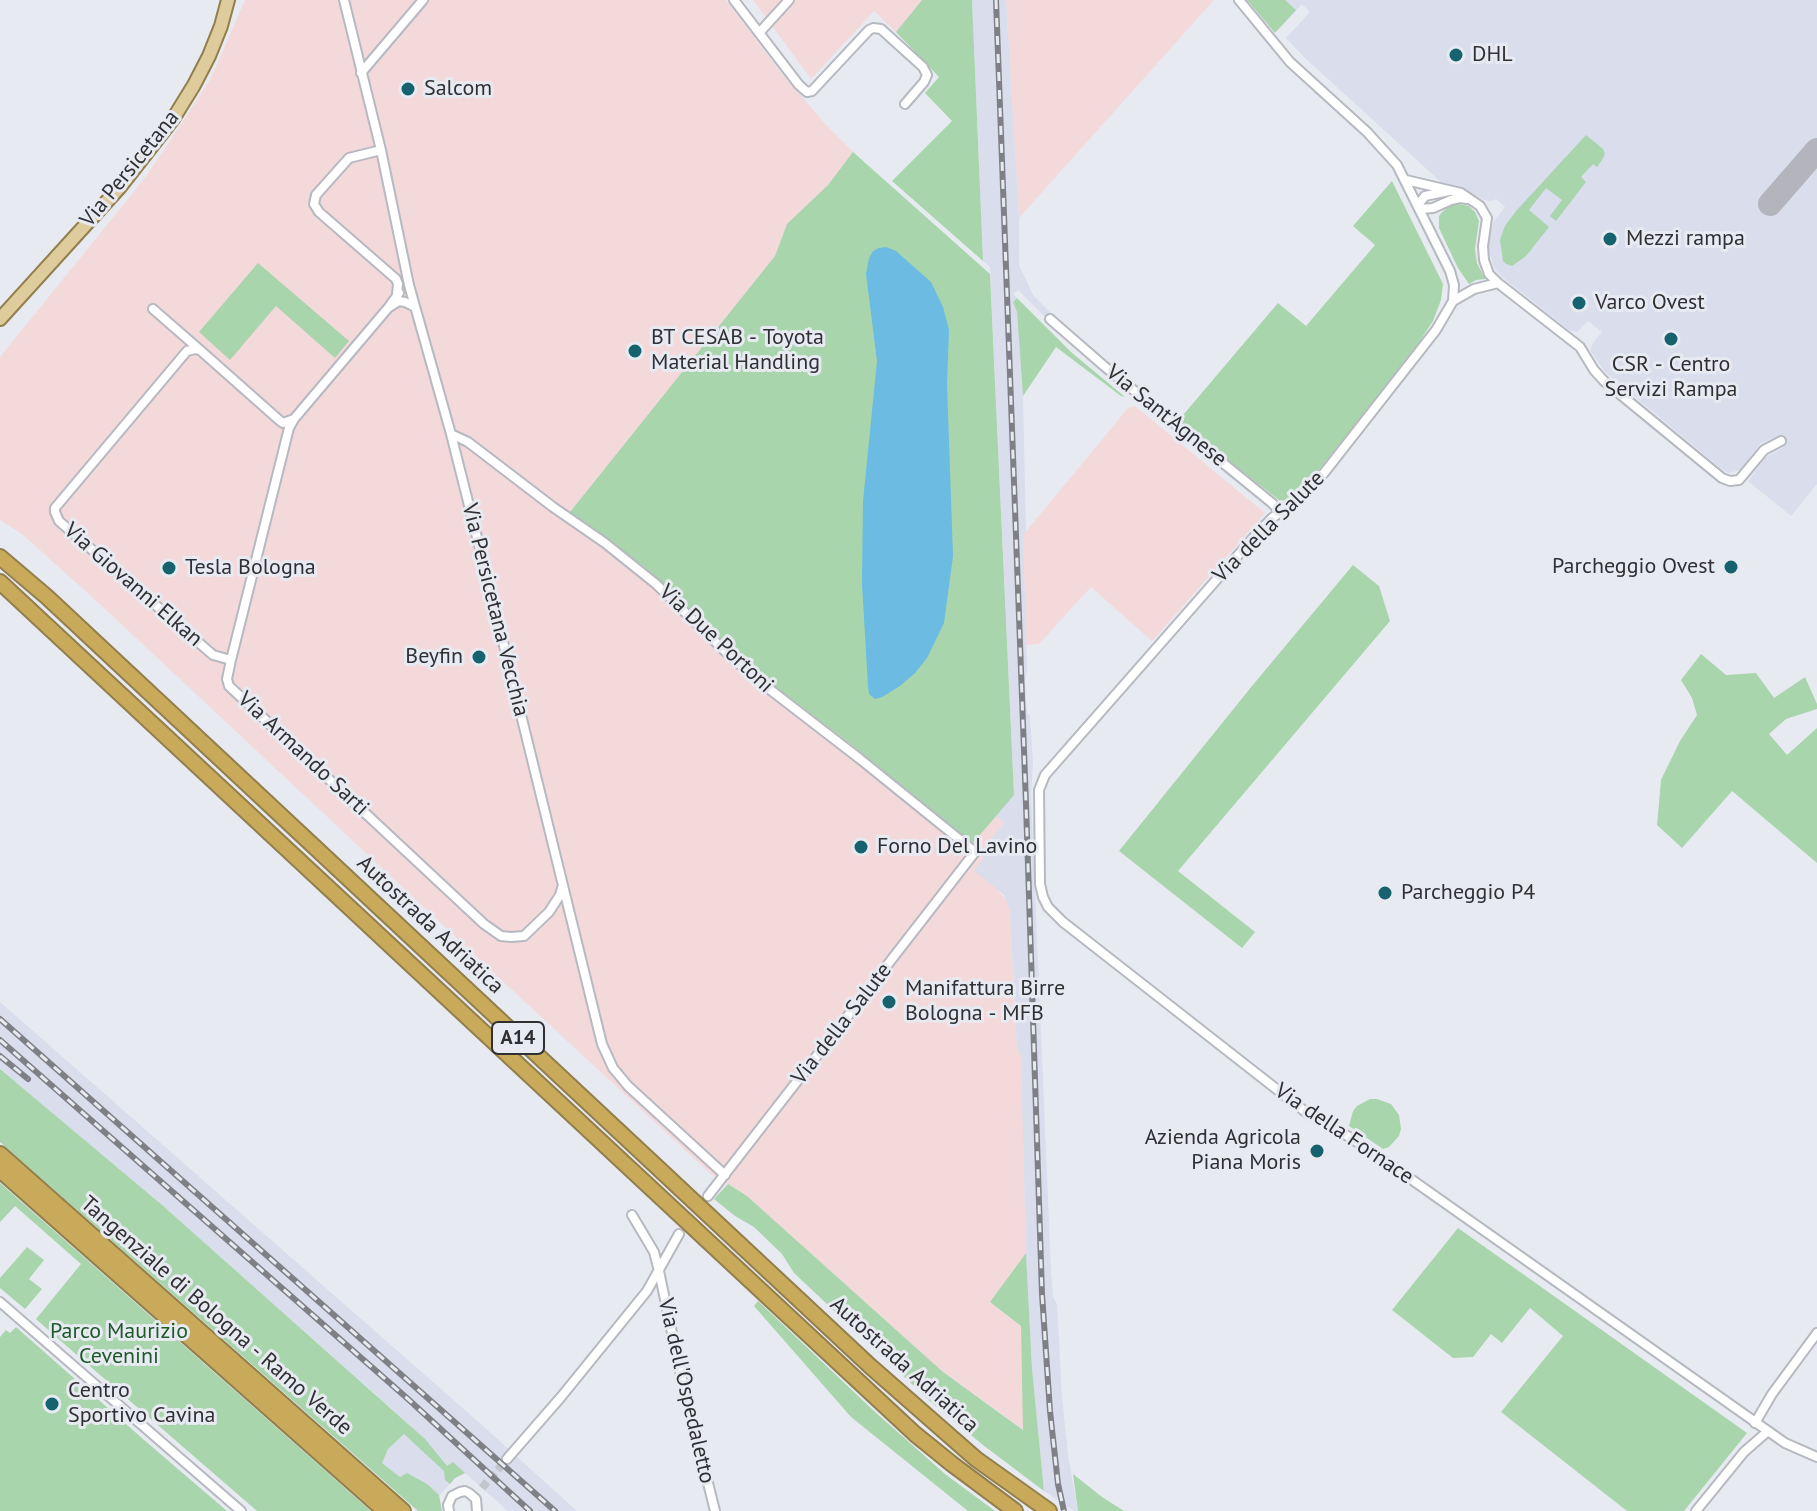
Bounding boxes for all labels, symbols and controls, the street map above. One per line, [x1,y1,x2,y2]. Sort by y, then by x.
place label: DHL [1472,42,1513,68]
marker: DHL [1447,46,1465,64]
place label: Salcom [424,76,492,102]
marker: Salcom [399,80,417,98]
street label: Via Persicetana [75,105,185,233]
place label: Mezzi rampa [1626,226,1745,252]
marker: Mezzi rampa [1601,230,1619,248]
place label: Varco Ovest [1595,290,1705,316]
marker: Varco Ovest [1570,294,1588,312]
place label: BT CESAB - Toyota Material Handling [651,325,824,376]
marker: CSR - Centro Servizi Rampa [1662,330,1680,348]
marker: BT CESAB - Toyota Material Handling [626,342,644,360]
place label: CSR - Centro Servizi Rampa [1605,352,1737,404]
street label: Via Sant'Agnese [1100,359,1232,473]
street label: Via della Salute [1208,466,1330,588]
street label: Via Persicetana Vecchia [456,501,534,719]
street label: Via Giovanni Elkan [58,518,208,652]
place label: Parcheggio Ovest [1552,554,1715,580]
place label: Tesla Bologna [185,555,316,581]
marker: Parcheggio Ovest [1722,558,1740,576]
marker: Tesla Bologna [160,559,178,577]
street label: Via Due Portoni [653,579,779,699]
place label: Beyfin [405,644,463,670]
marker: Beyfin [470,648,488,666]
street label: Via Armando Sarti [232,686,374,822]
place label: Forno Del Lavino [877,834,1037,860]
marker: Forno Del Lavino [852,838,870,856]
street label: Autostrada Adriatica [351,850,509,1000]
place label: Parcheggio P4 [1401,880,1535,906]
marker: Parcheggio P4 [1376,884,1394,902]
street label: Via della Salute [786,958,898,1090]
place label: Manifattura Birre Bologna - MFB [905,976,1065,1028]
marker: Manifattura Birre Bologna - MFB [880,993,898,1011]
road number: A14 [492,1022,544,1054]
street label: Via della Fornace [1269,1078,1419,1190]
place label: Azienda Agricola Piana Moris [1145,1125,1301,1176]
marker: Azienda Agricola Piana Moris [1308,1142,1326,1160]
street label: Tangenziale di Bologna - Ramo Verde [75,1191,357,1441]
street label: Autostrada Adriatica [824,1291,984,1439]
street label: Via dell'Ospedaletto [652,1296,720,1486]
park label: Parco Maurizio Cevenini [50,1319,188,1370]
place label: Centro Sportivo Cavina [68,1378,215,1430]
marker: Centro Sportivo Cavina [43,1395,61,1413]

